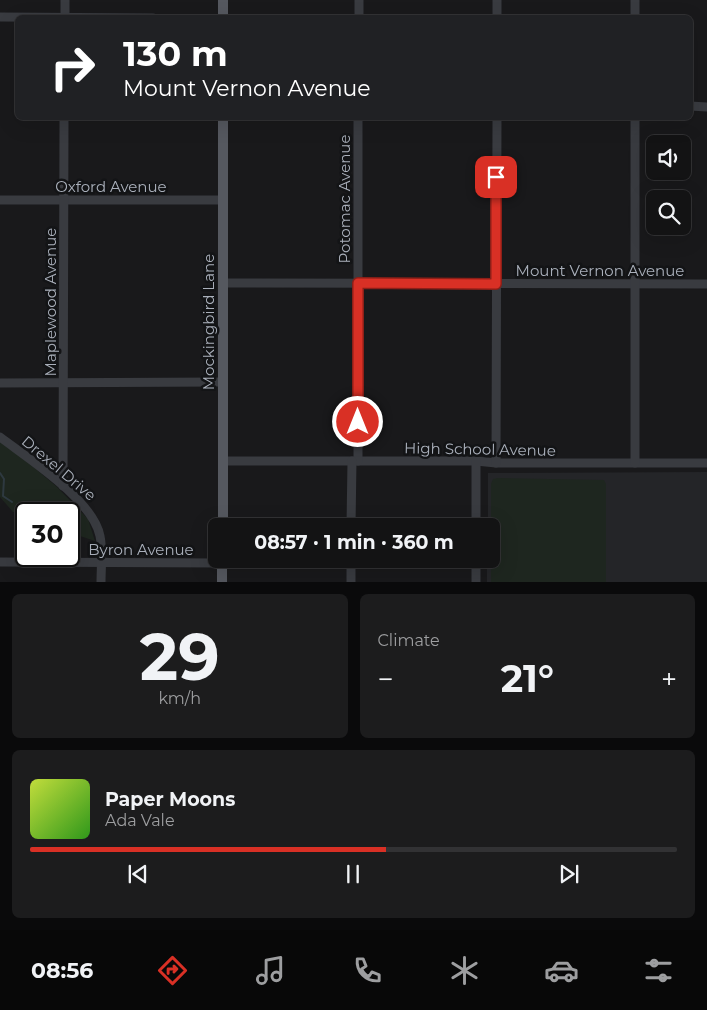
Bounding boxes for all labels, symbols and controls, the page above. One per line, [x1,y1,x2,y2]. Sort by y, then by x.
text: 130 m [123,32,228,75]
icon: right [40,35,105,100]
text: Mount Vernon Avenue [123,75,371,102]
street label: Potomac Avenue [335,135,354,263]
map controls [646,135,691,235]
button: sound [646,135,691,180]
pin [475,156,517,198]
icon: arrive [482,163,510,191]
street label: Oxford Avenue [55,177,167,196]
button: search [646,190,691,235]
street label: Maplewood Avenue [41,228,60,376]
street label: Mockingbird Lane [199,254,218,390]
street label: Mount Vernon Avenue [516,261,684,280]
position arrow [331,395,383,447]
street label: Drexel Drive [18,431,100,505]
street label: High School Avenue [404,438,556,460]
speed limit sign: 30 [15,502,80,567]
text: 08:57 · 1 min · 360 m [254,531,454,554]
street label: Byron Avenue [88,540,194,559]
text: 29 [140,617,220,696]
text: Climate [378,631,440,650]
text: 21° [501,655,554,702]
text: − [378,662,394,696]
text: + [661,662,677,696]
text: km/h [158,689,201,708]
text: Paper Moons [105,788,235,811]
text: Ada Vale [105,811,175,830]
icon: previous [124,860,152,888]
icon: pause [339,860,367,888]
icon: next [555,860,583,888]
icon: directions [155,953,190,988]
icon: music [253,953,288,988]
icon: phone [350,953,385,988]
icon: climate [447,953,482,988]
icon: car [544,953,579,988]
icon: filters [641,953,676,988]
text: 08:56 [31,957,93,984]

